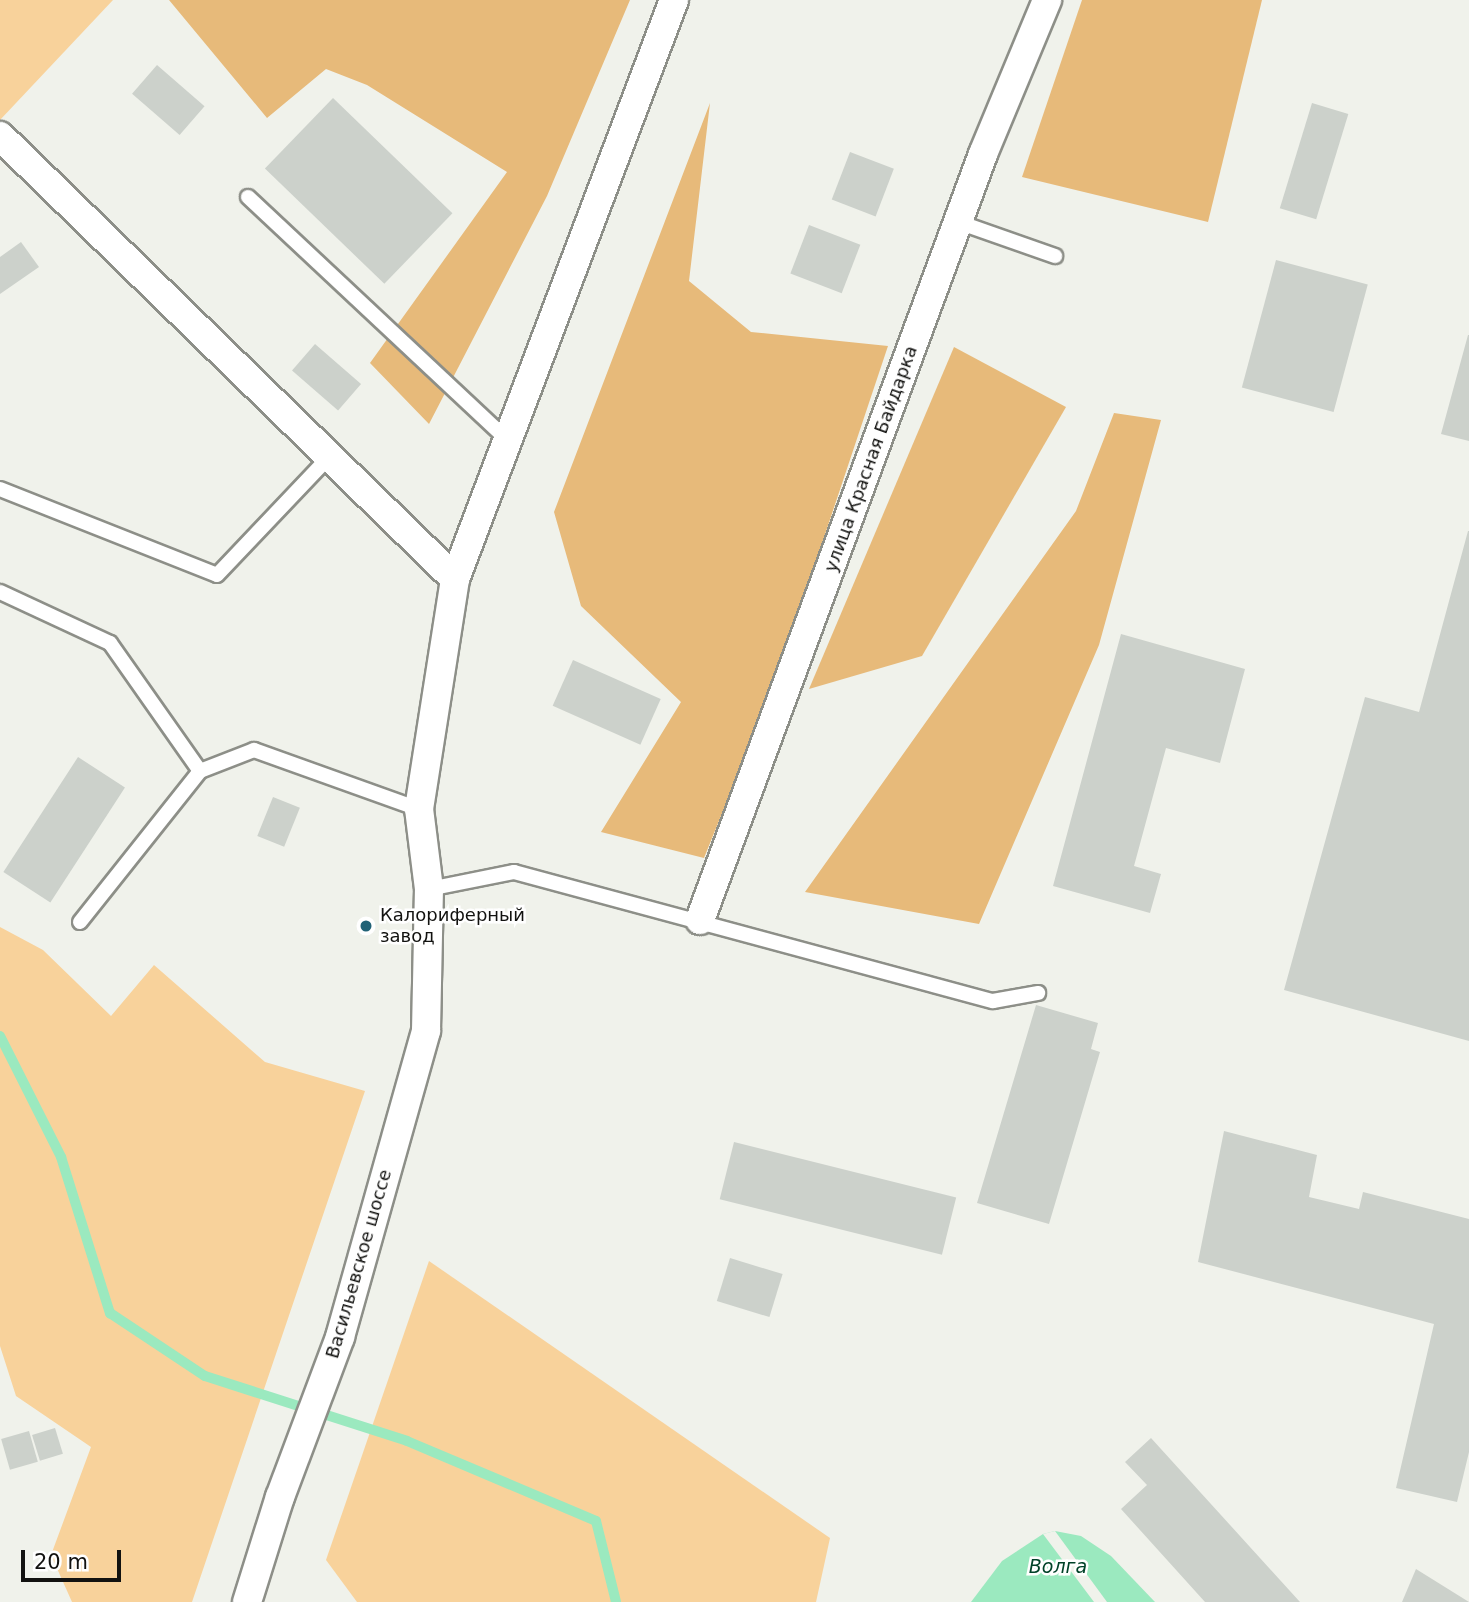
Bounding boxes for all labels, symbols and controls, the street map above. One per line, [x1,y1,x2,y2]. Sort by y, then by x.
street label: улица Красная Байдарка [820,343,922,575]
place label: Калориферный завод [380,905,525,948]
marker: Калориферный завод [358,918,374,934]
street label: Васильевское шоссе [322,1167,396,1361]
scale bar [24,1536,124,1580]
text: 20 m [34,1550,88,1574]
water label: Волга [1029,1556,1087,1578]

